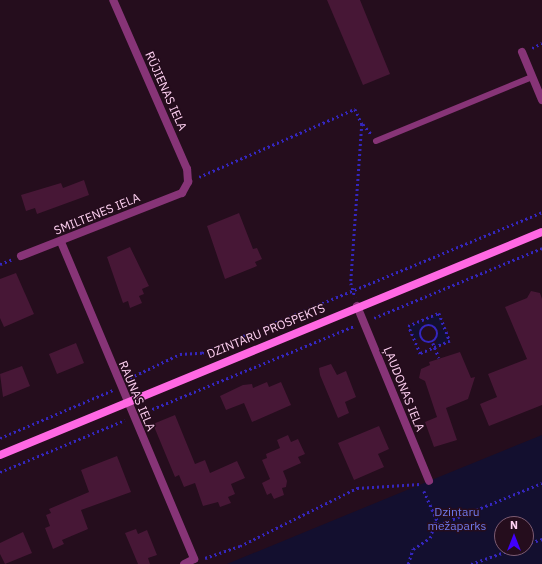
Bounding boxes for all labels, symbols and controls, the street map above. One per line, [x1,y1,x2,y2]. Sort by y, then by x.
street label: RŪJIENAS IELA [142,49,190,133]
street label: SMILTENES IELA [52,190,142,238]
street label: DZINTARU PROSPEKTS [205,301,327,361]
street label: ĻAUDONAS IELA [380,345,428,433]
street label: RAUNAS IELA [116,359,158,433]
park label: Dzintaru mežaparks [428,505,486,533]
north arrow [494,516,534,556]
text: N [510,518,518,532]

